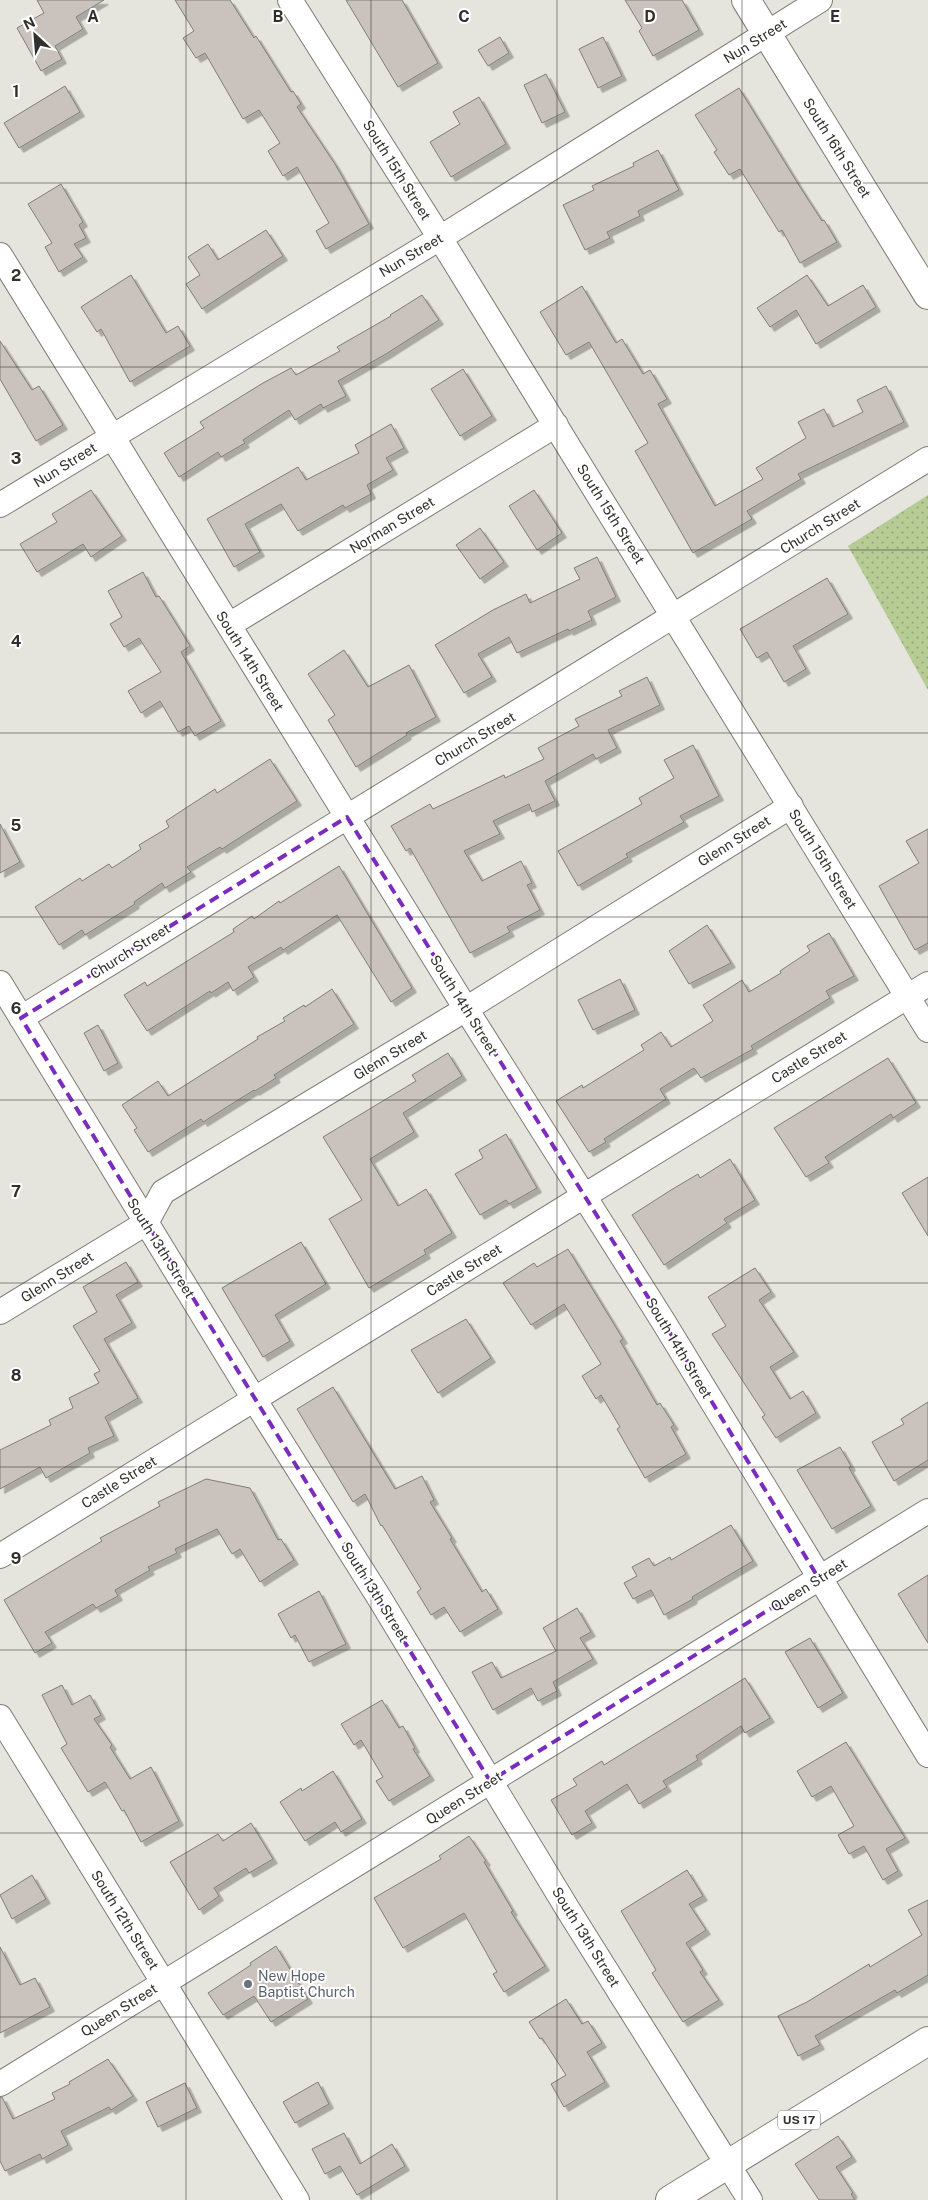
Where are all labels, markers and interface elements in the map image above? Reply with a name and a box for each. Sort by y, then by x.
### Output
text: A [87,7,99,26]
text: B [273,7,284,26]
text: C [458,7,470,26]
text: D [644,7,656,26]
text: E [830,7,840,26]
north arrow [10,10,60,60]
text: N [21,14,38,33]
street label: Nun Street [721,15,789,67]
text: 1 [13,82,19,101]
street label: South 16th Street [800,95,874,201]
street label: South 15th Street [360,117,434,223]
street label: Nun Street [376,230,446,280]
text: 2 [11,266,21,285]
street label: Nun Street [31,439,99,491]
text: 3 [11,449,21,468]
street label: South 15th Street [574,461,648,567]
street label: Norman Street [347,493,437,557]
street label: Church Street [777,495,863,557]
street label: South 14th Street [213,608,287,714]
text: 4 [11,632,22,651]
street label: Church Street [432,709,518,769]
street label: South 15th Street [786,806,860,912]
street label: Glenn Street [695,812,773,870]
text: 5 [11,816,22,835]
street label: Church Street [87,920,173,982]
street label: South 14th Street [427,952,501,1058]
text: 6 [11,999,21,1018]
street label: Glenn Street [351,1027,429,1083]
street label: Castle Street [768,1028,850,1086]
text: 7 [11,1182,21,1201]
street label: South 13th Street [124,1195,198,1301]
street label: Castle Street [423,1241,505,1299]
street label: Glenn Street [18,1248,96,1306]
street label: South 14th Street [643,1295,715,1401]
text: 8 [11,1366,22,1385]
street label: Castle Street [78,1453,160,1511]
street label: South 13th Street [338,1539,412,1645]
text: 9 [11,1549,21,1568]
street label: Queen Street [768,1555,850,1615]
street label: Queen Street [423,1768,505,1828]
street label: South 12th Street [88,1867,162,1973]
street label: South 13th Street [549,1884,623,1990]
place label: New Hope Baptist Church [258,1968,355,2000]
marker: New Hope Baptist Church [242,1978,254,1990]
street label: Queen Street [78,1980,160,2040]
road number: US 17 [778,2110,820,2130]

